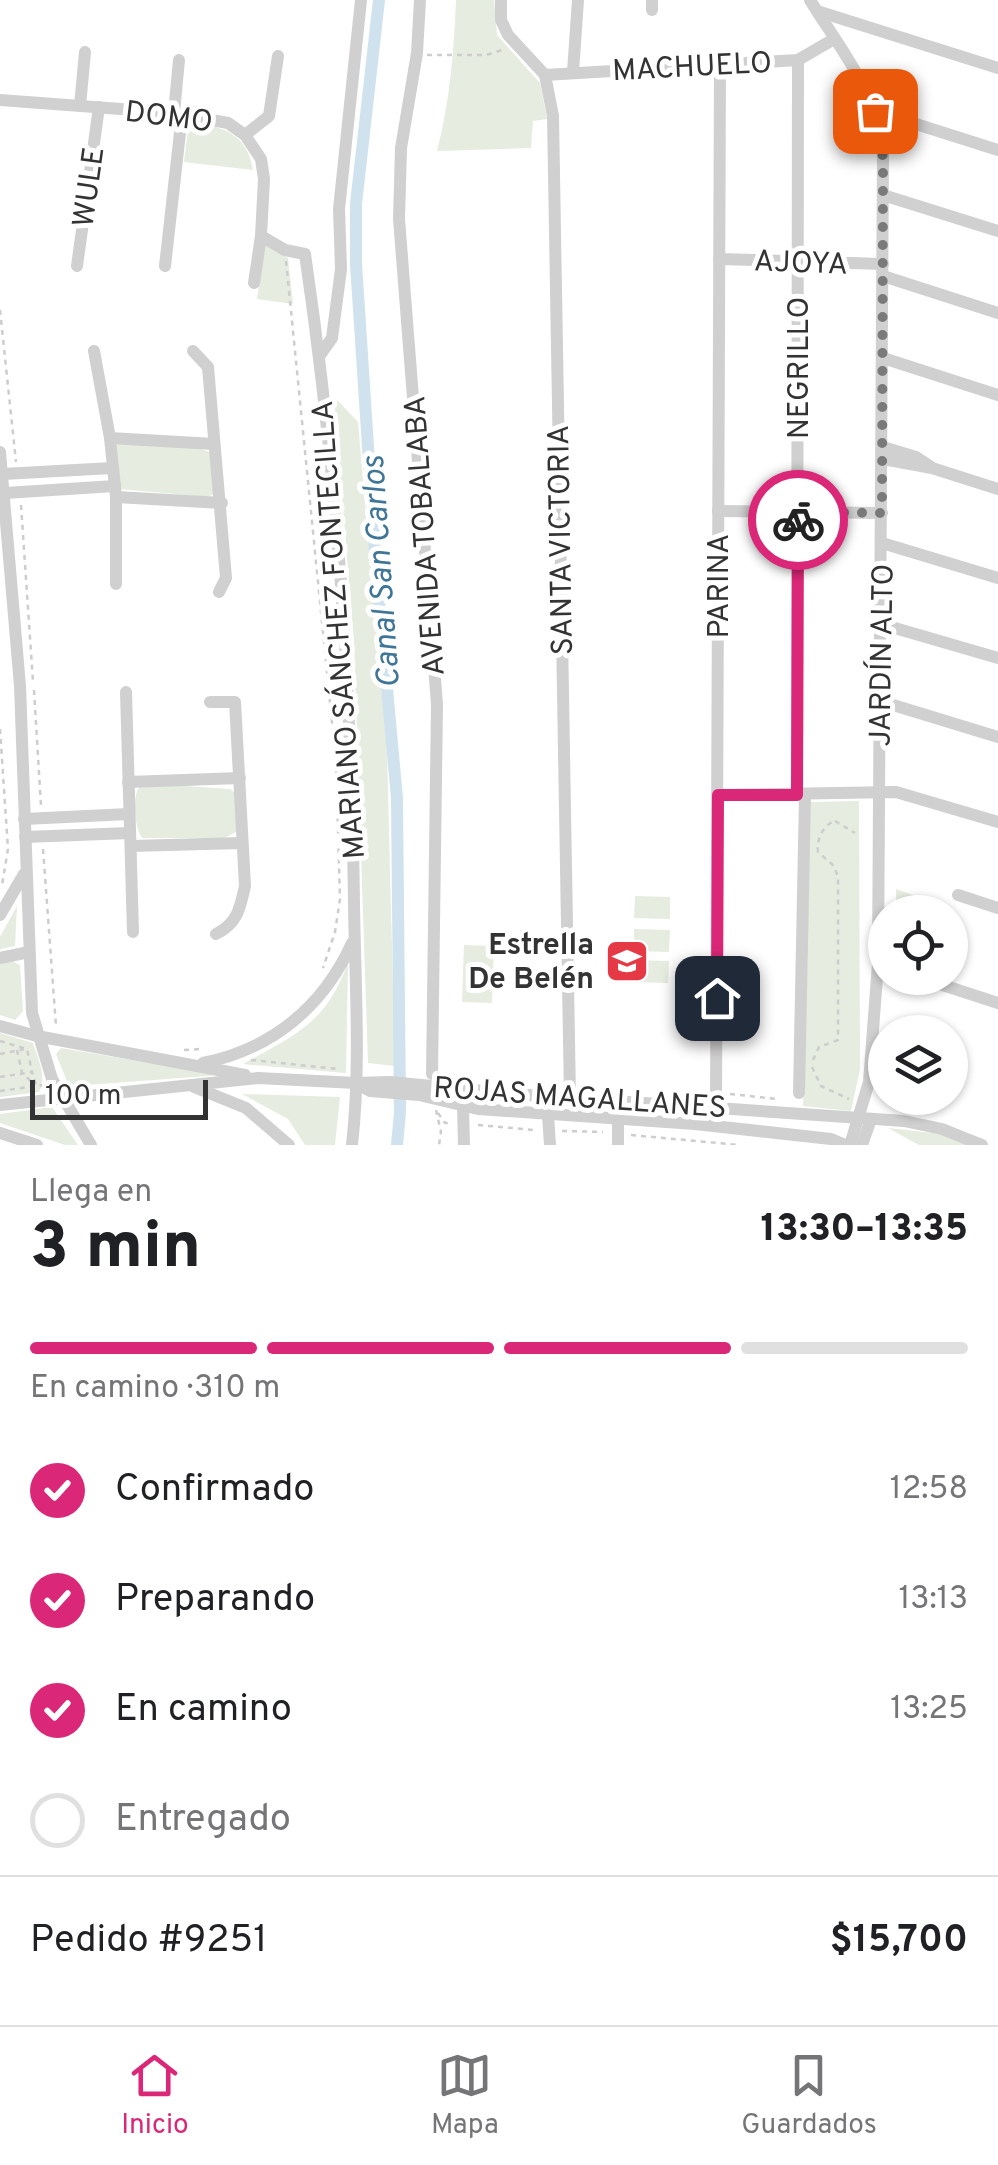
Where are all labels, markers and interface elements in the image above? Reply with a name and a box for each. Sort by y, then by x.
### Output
street label: MACHUELO [611,46,773,91]
pin [833,69,918,154]
icon: bag [848,84,903,139]
street label: DOMO [123,95,215,142]
street label: WULE [67,145,114,230]
street label: AJOYA [753,244,849,285]
street label: NEGRILLO [782,297,819,439]
street label: AVENIDA TOBALABA [398,395,455,677]
street label: MARIANO SÁNCHEZ FONTECILLA [304,399,375,861]
street label: SANTA VICTORIA [542,425,583,655]
water label: Canal San Carlos [355,454,411,689]
courier [748,470,848,570]
icon: bike [771,493,826,548]
street label: PARINA [702,534,739,638]
street label: JARDÍN ALTO [861,563,904,747]
map controls [868,895,968,1115]
button: locate [868,895,968,995]
place label: Estrella De Belén [468,928,594,999]
school or university icon: Estrella De Belén [604,938,650,984]
pin [675,956,760,1041]
icon: home [690,971,745,1026]
button: layers [868,1015,968,1115]
street label: ROJAS MAGALLANES [432,1071,728,1128]
scale bar [30,1075,208,1120]
text: 100 m [45,1079,121,1115]
text: Llega en [30,1173,152,1213]
text: 13:30–13:35 [760,1206,968,1255]
text: 3 min [30,1209,201,1291]
text: En camino · 310 m [30,1369,280,1409]
icon: check [30,1463,85,1518]
text: Confirmado [115,1466,315,1515]
text: 12:58 [890,1470,968,1510]
icon: check [30,1573,85,1628]
text: Preparando [115,1576,315,1625]
text: 13:13 [898,1580,968,1620]
icon: check [30,1683,85,1738]
text: En camino [115,1686,292,1735]
text: 13:25 [890,1690,968,1730]
text: Entregado [115,1796,291,1845]
text: Pedido #9251 [30,1917,267,1966]
text: $15,700 [830,1917,968,1966]
tab: Inicio [121,2048,189,2144]
tab: Mapa [431,2048,499,2144]
tab: Guardados [741,2048,877,2144]

